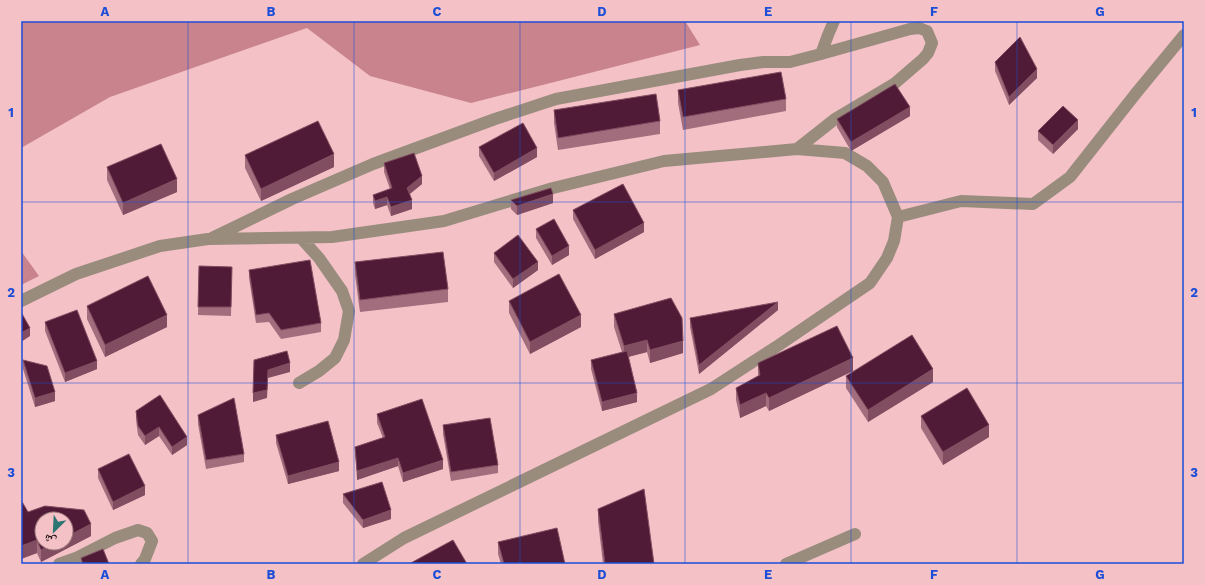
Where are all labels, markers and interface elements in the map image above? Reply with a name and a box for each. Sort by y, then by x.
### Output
text: A [101,4,110,19]
text: B [267,4,276,19]
text: C [433,4,442,19]
text: D [597,4,607,19]
text: E [764,4,772,19]
text: F [930,4,938,19]
text: G [1095,4,1105,19]
text: 1 [8,105,14,120]
text: 1 [1191,105,1197,120]
text: 2 [7,285,15,300]
text: 2 [1190,285,1198,300]
text: 3 [7,465,15,480]
text: 3 [1190,465,1198,480]
north arrow [34,511,74,551]
text: ش [42,530,59,548]
text: A [101,567,110,582]
text: B [267,567,276,582]
text: C [433,567,442,582]
text: D [597,567,607,582]
text: E [764,567,772,582]
text: F [930,567,938,582]
text: G [1095,567,1105,582]

